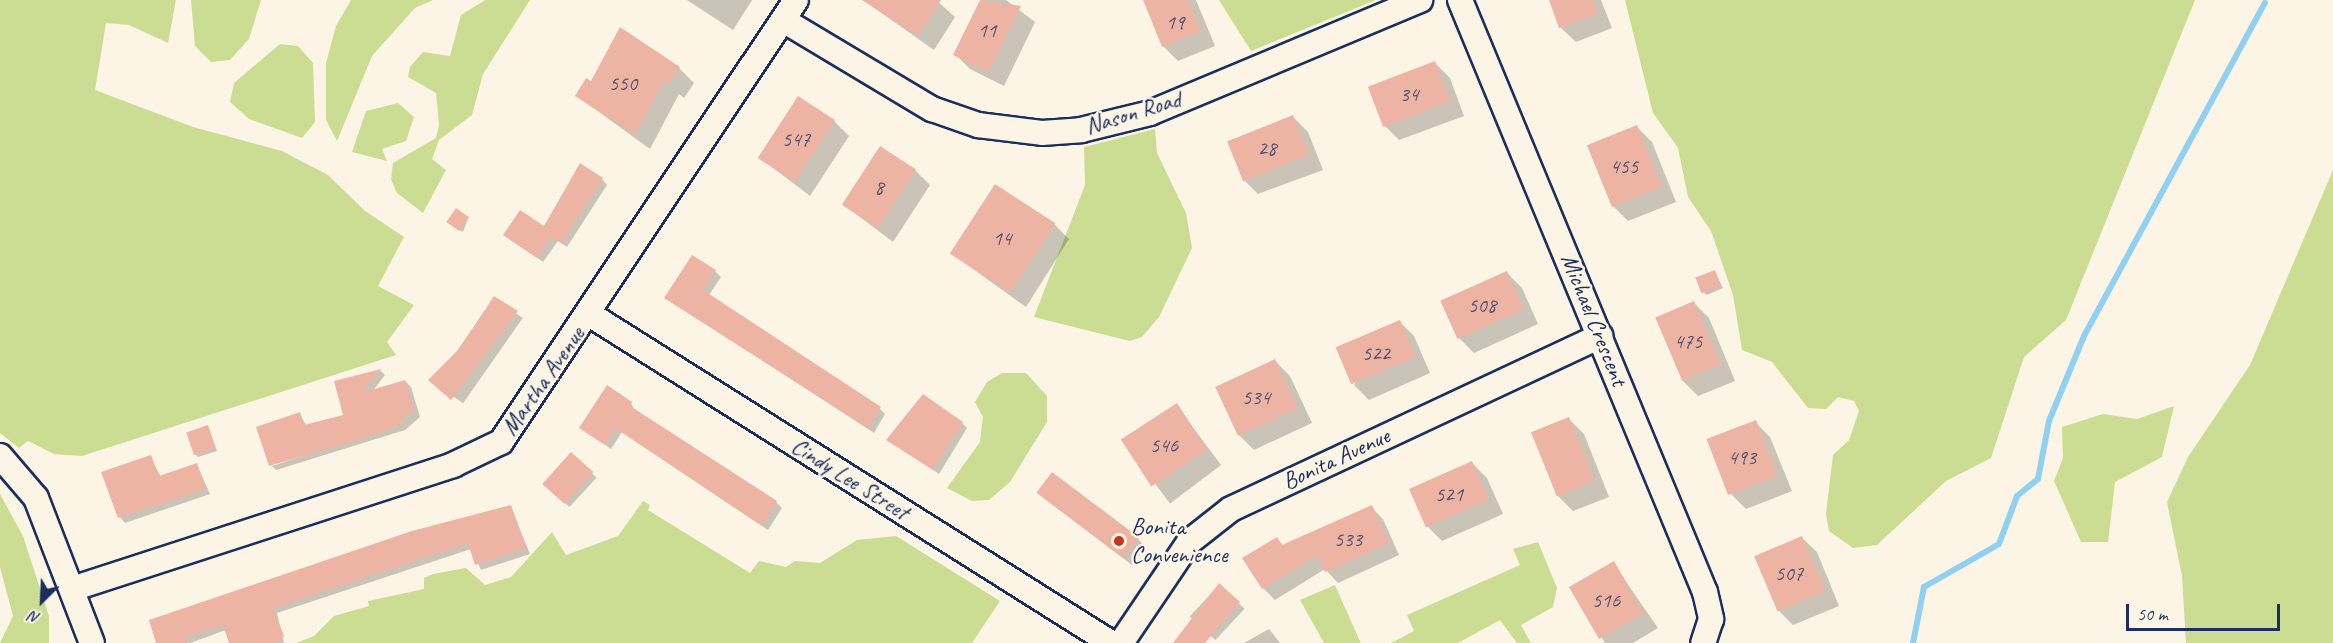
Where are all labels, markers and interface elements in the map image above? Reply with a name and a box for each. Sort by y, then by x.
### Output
house number: 19 [1166,9,1184,35]
house number: 11 [978,17,996,43]
house number: 550 [609,70,637,96]
house number: 34 [1400,81,1418,107]
street label: Nason Road [1082,85,1184,141]
house number: 547 [782,126,810,152]
house number: 28 [1258,135,1276,161]
house number: 455 [1610,153,1638,179]
house number: 8 [874,174,884,200]
house number: 14 [993,225,1011,251]
street label: Michael Crescent [1554,250,1634,390]
house number: 508 [1468,292,1496,318]
street label: Martha Avenue [495,321,591,441]
house number: 475 [1674,328,1702,354]
house number: 522 [1362,340,1390,366]
house number: 534 [1242,384,1270,410]
street label: Bonita Avenue [1278,422,1394,496]
street label: Cindy Lee Street [786,431,914,527]
house number: 546 [1150,432,1178,458]
house number: 493 [1728,444,1756,470]
house number: 521 [1435,481,1463,507]
place label: Bonita Convenience [1131,513,1227,569]
house number: 533 [1334,526,1362,552]
marker: Bonita Convenience [1112,534,1126,548]
house number: 507 [1775,560,1803,586]
north arrow [12,571,72,631]
house number: 516 [1592,587,1620,613]
scale bar [2129,592,2284,630]
text: 50 m [2137,603,2168,625]
text: N [26,606,43,629]

